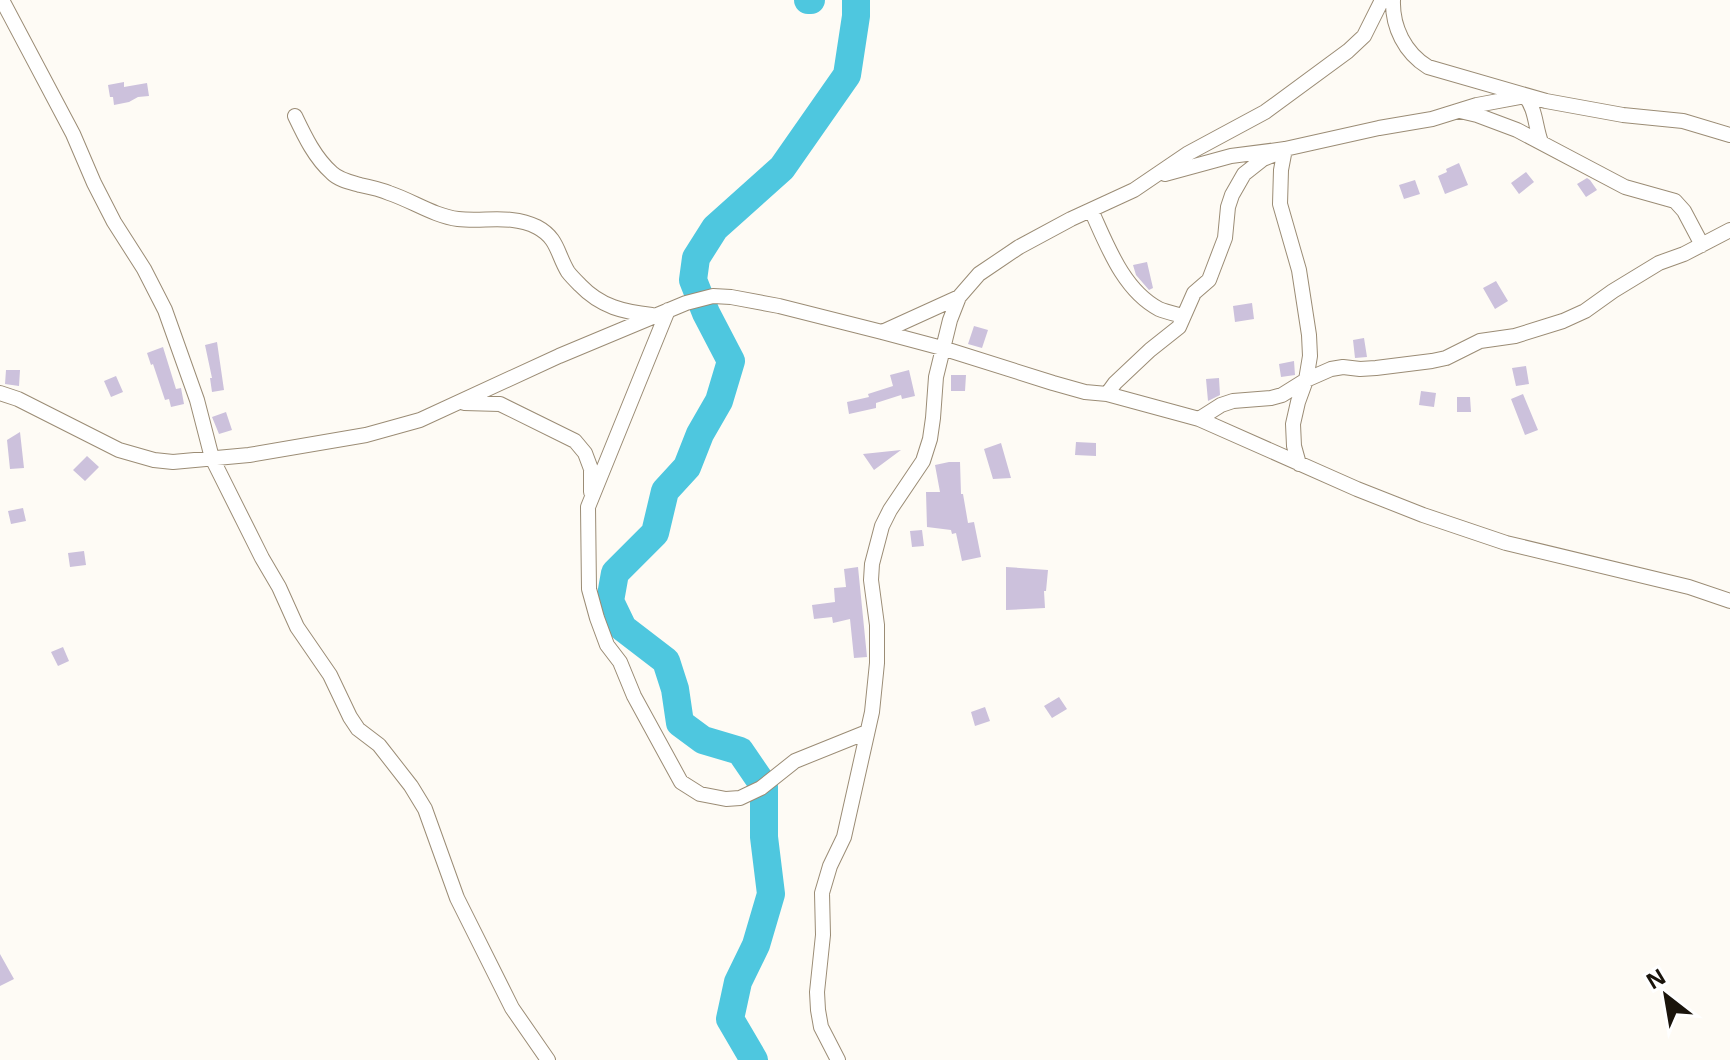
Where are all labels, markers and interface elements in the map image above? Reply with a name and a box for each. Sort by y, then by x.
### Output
north arrow [1626,956,1706,1036]
text: N [1640,961,1671,995]

